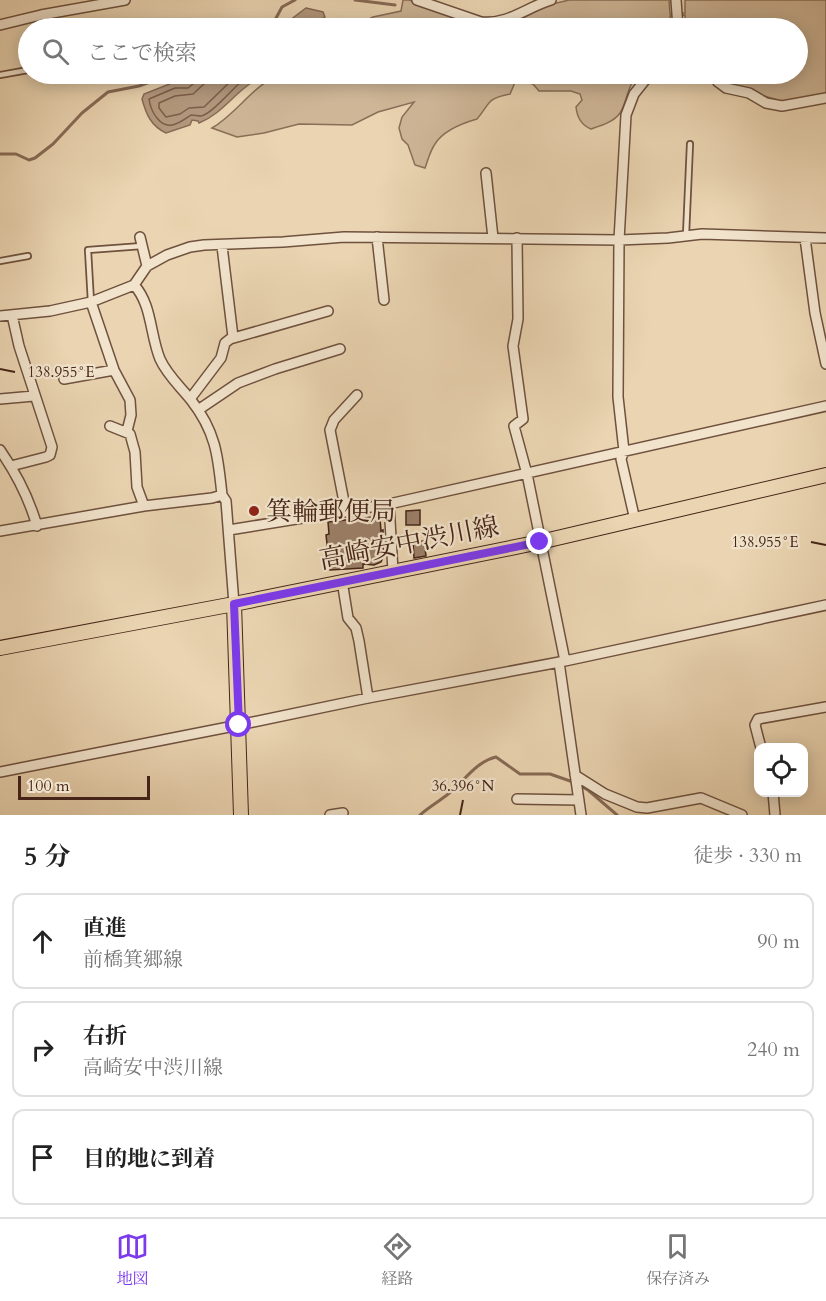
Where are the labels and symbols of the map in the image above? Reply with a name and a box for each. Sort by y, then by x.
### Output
text: 138.955°E [28,362,94,382]
place label: 箕輪郵便局 [266,494,396,529]
marker: 箕輪郵便局 [247,504,261,518]
street label: 高崎安中渋川線 [316,508,502,578]
route end [526,528,552,554]
text: 138.955°E [732,532,798,552]
route start [225,711,251,737]
scale bar [18,773,150,800]
text: 36.396°N [432,776,495,796]

